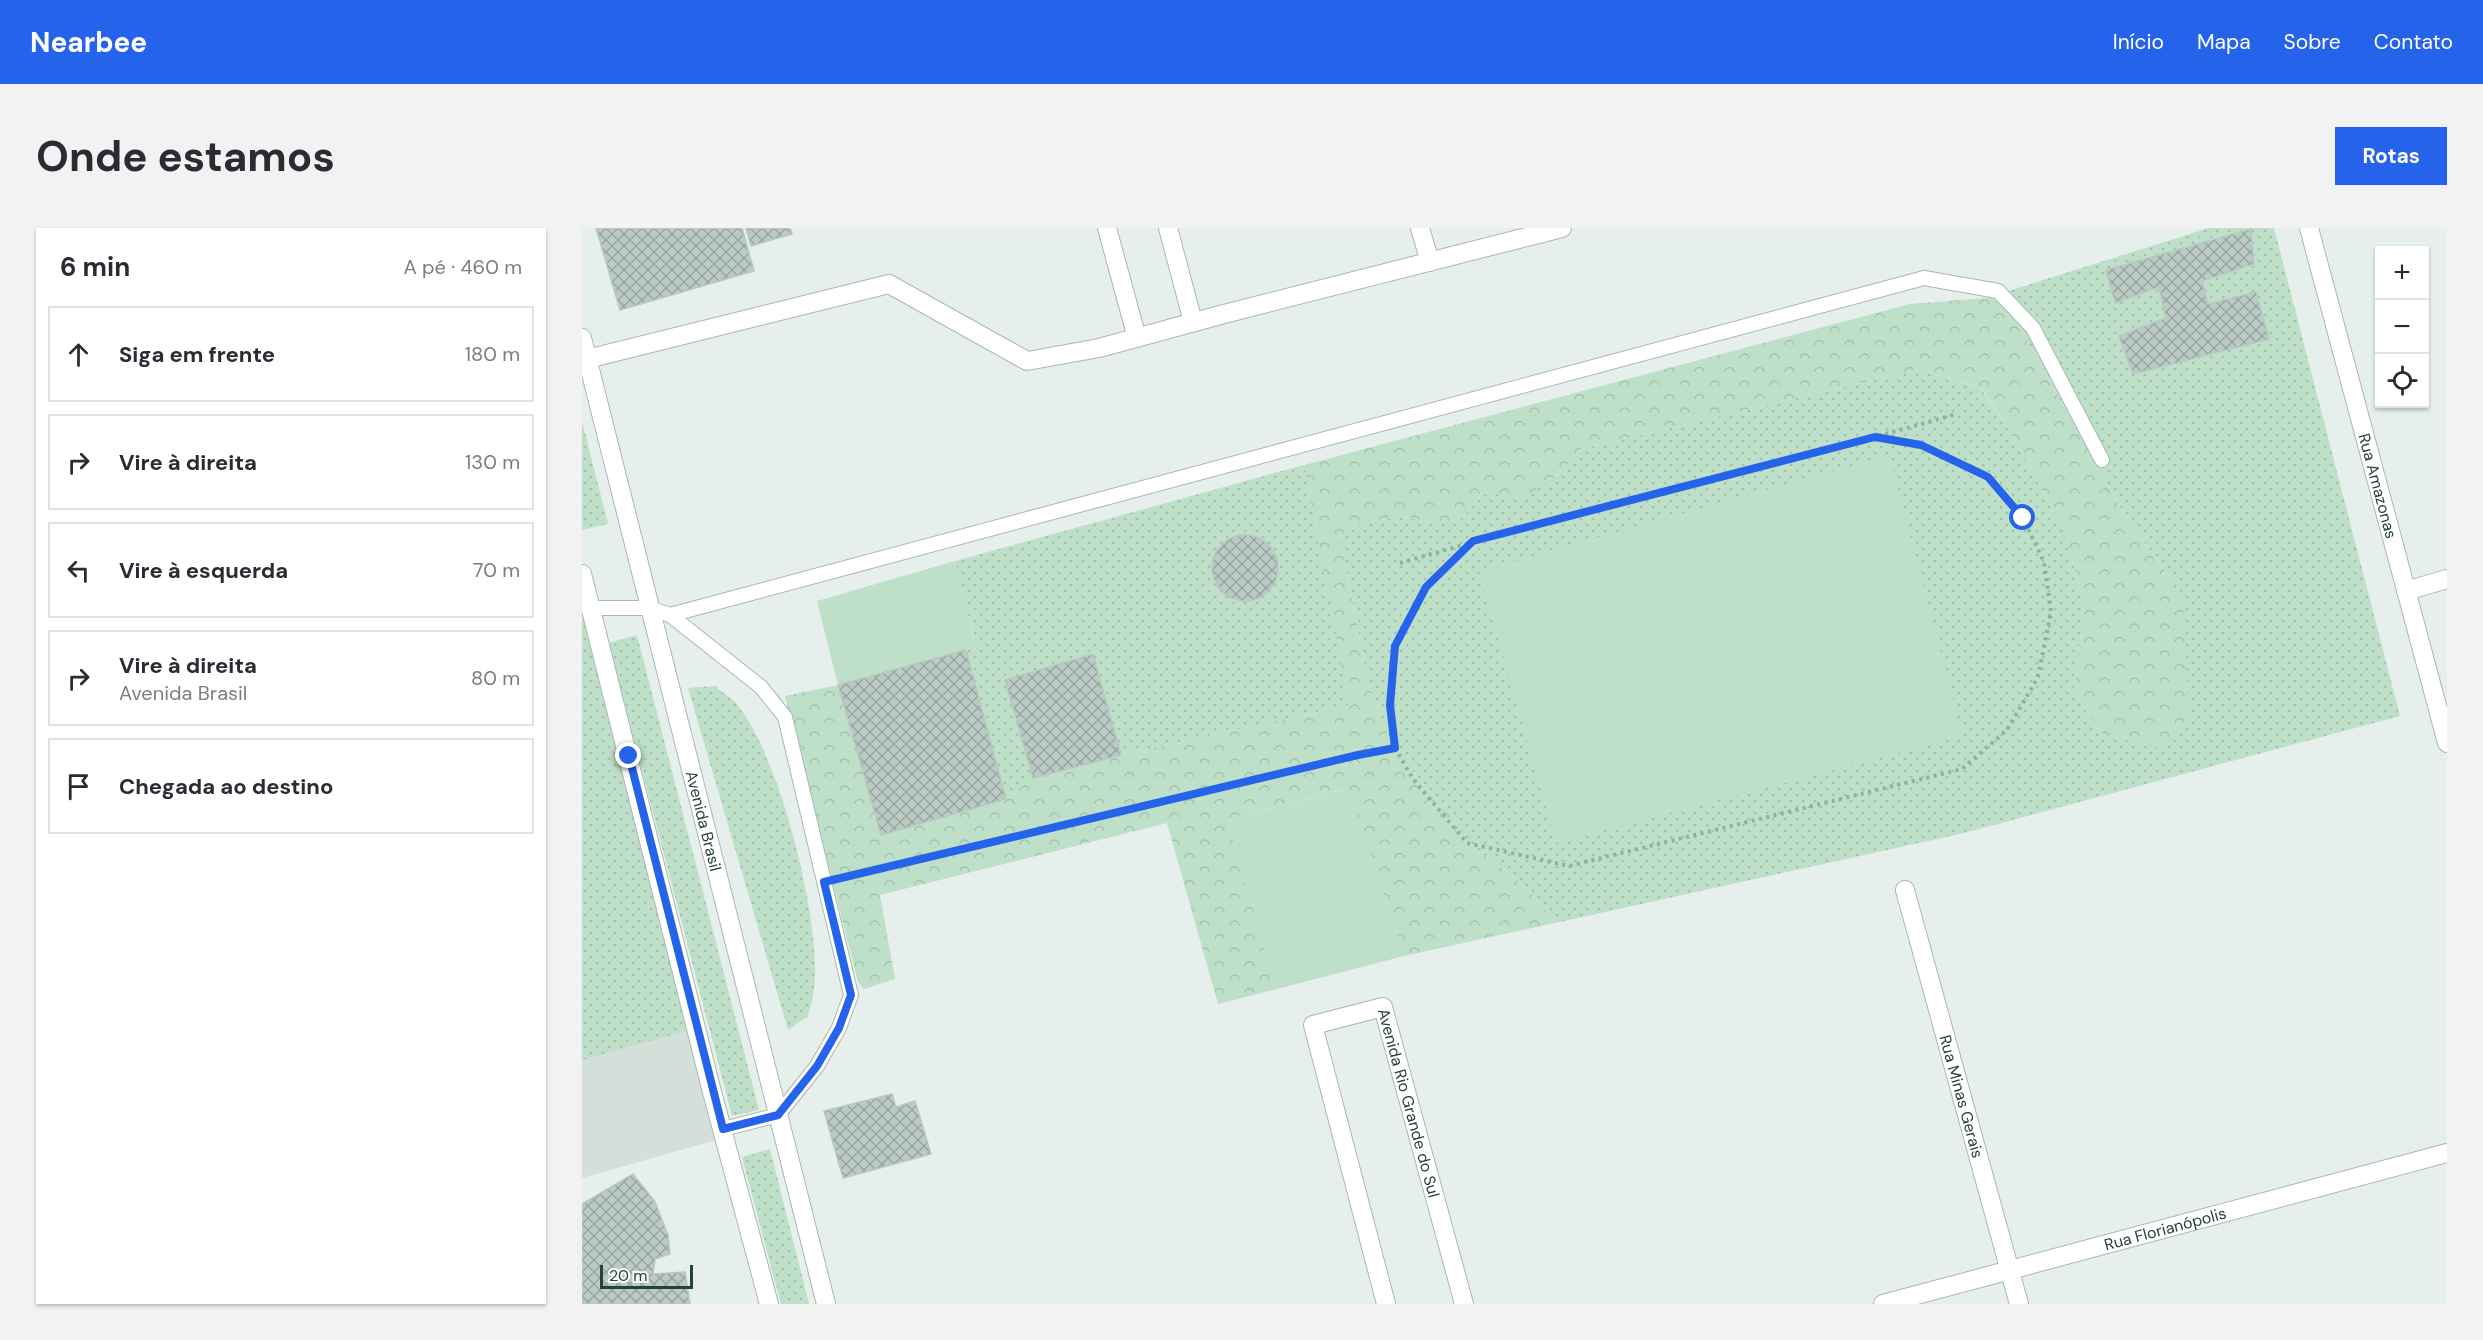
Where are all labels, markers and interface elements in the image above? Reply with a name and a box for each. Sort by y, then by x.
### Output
text: Nearbee [30,24,147,61]
text: Início [2113,28,2164,56]
text: Mapa [2197,28,2251,56]
text: Sobre [2284,28,2341,56]
text: Contato [2374,28,2453,56]
button: Rotas [2335,127,2447,185]
text: Onde estamos [36,129,335,184]
map controls [2375,246,2429,408]
button: + [2375,246,2429,300]
text: 6 min [60,250,130,284]
text: A pé · 460 m [403,254,522,280]
button: − [2375,300,2429,354]
icon: ahead [62,338,95,371]
text: Siga em frente [119,340,275,369]
text: 180 m [465,341,520,367]
button: locate [2375,354,2429,408]
street label: Rua Amazonas [2353,431,2402,541]
icon: right [62,446,95,479]
text: Vire à direita [119,448,257,477]
text: 130 m [465,449,520,475]
route start [2009,504,2035,530]
icon: left [62,554,95,587]
text: Vire à esquerda [119,556,288,585]
text: 70 m [473,557,520,583]
text: Vire à direita [119,651,257,680]
icon: right [62,662,95,695]
text: 80 m [471,665,520,691]
text: Avenida Brasil [119,680,247,706]
route end [615,742,641,768]
street label: Avenida Brasil [681,769,726,873]
icon: arrive [62,770,95,803]
text: Chegada ao destino [119,772,333,801]
street label: Avenida Rio Grande do Sul [1373,1006,1444,1200]
street label: Rua Minas Gerais [1934,1032,1988,1160]
street label: Rua Florianópolis [2102,1203,2229,1255]
scale bar [600,1262,693,1290]
text: 20 m [609,1265,648,1286]

